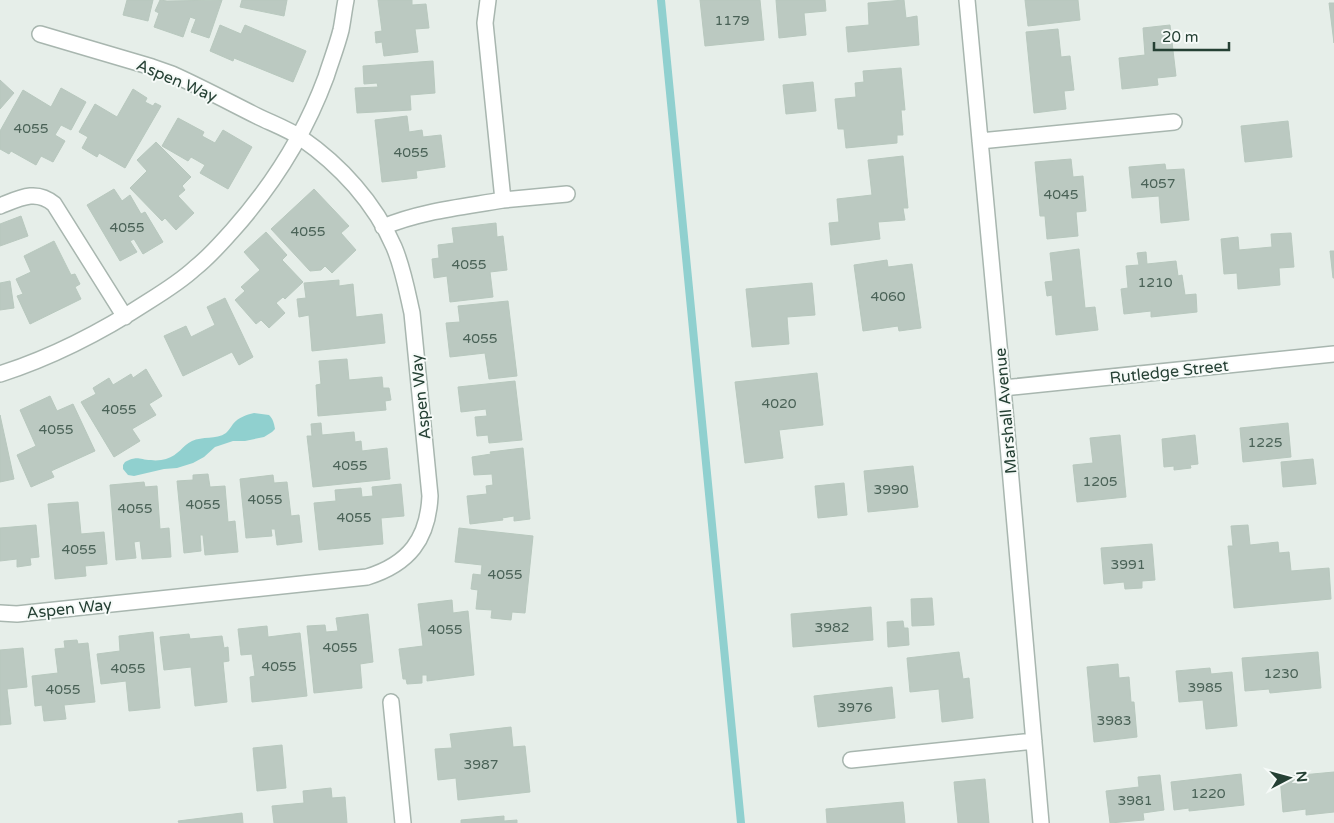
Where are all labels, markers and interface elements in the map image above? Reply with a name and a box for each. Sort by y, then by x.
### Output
house number: 1179 [714,12,750,29]
scale bar [1154,20,1229,52]
text: 20 m [1162,28,1199,46]
street label: Aspen Way [133,55,220,107]
house number: 4055 [13,120,49,137]
house number: 4055 [393,144,429,161]
house number: 4057 [1140,175,1176,192]
house number: 4045 [1043,186,1079,203]
house number: 4055 [109,219,145,236]
house number: 4055 [290,223,326,240]
house number: 4055 [451,256,487,273]
house number: 1210 [1137,274,1173,291]
house number: 4060 [870,288,906,305]
house number: 4055 [462,330,498,347]
street label: Marshall Avenue [991,347,1021,475]
street label: Aspen Way [407,353,435,441]
street label: Rutledge Street [1109,356,1230,388]
house number: 4020 [761,395,797,412]
house number: 4055 [101,401,137,418]
house number: 4055 [38,421,74,438]
house number: 1225 [1247,434,1283,451]
house number: 4055 [332,457,368,474]
house number: 1205 [1082,473,1118,490]
house number: 3990 [873,481,909,498]
house number: 4055 [247,491,283,508]
house number: 4055 [185,496,221,513]
house number: 4055 [117,500,153,517]
house number: 4055 [336,509,372,526]
house number: 4055 [61,541,97,558]
house number: 3991 [1110,556,1146,573]
house number: 4055 [487,566,523,583]
street label: Aspen Way [25,595,113,623]
house number: 3982 [814,619,850,636]
house number: 4055 [427,621,463,638]
house number: 4055 [322,639,358,656]
house number: 4055 [261,658,297,675]
house number: 4055 [110,660,146,677]
house number: 1230 [1263,665,1299,682]
house number: 3985 [1187,679,1223,696]
house number: 4055 [45,681,81,698]
house number: 3976 [837,699,873,716]
house number: 3983 [1096,712,1132,729]
north arrow [1264,753,1314,803]
house number: 3987 [463,756,499,773]
text: N [1292,770,1310,783]
house number: 1220 [1190,785,1226,802]
house number: 3981 [1117,792,1153,809]

